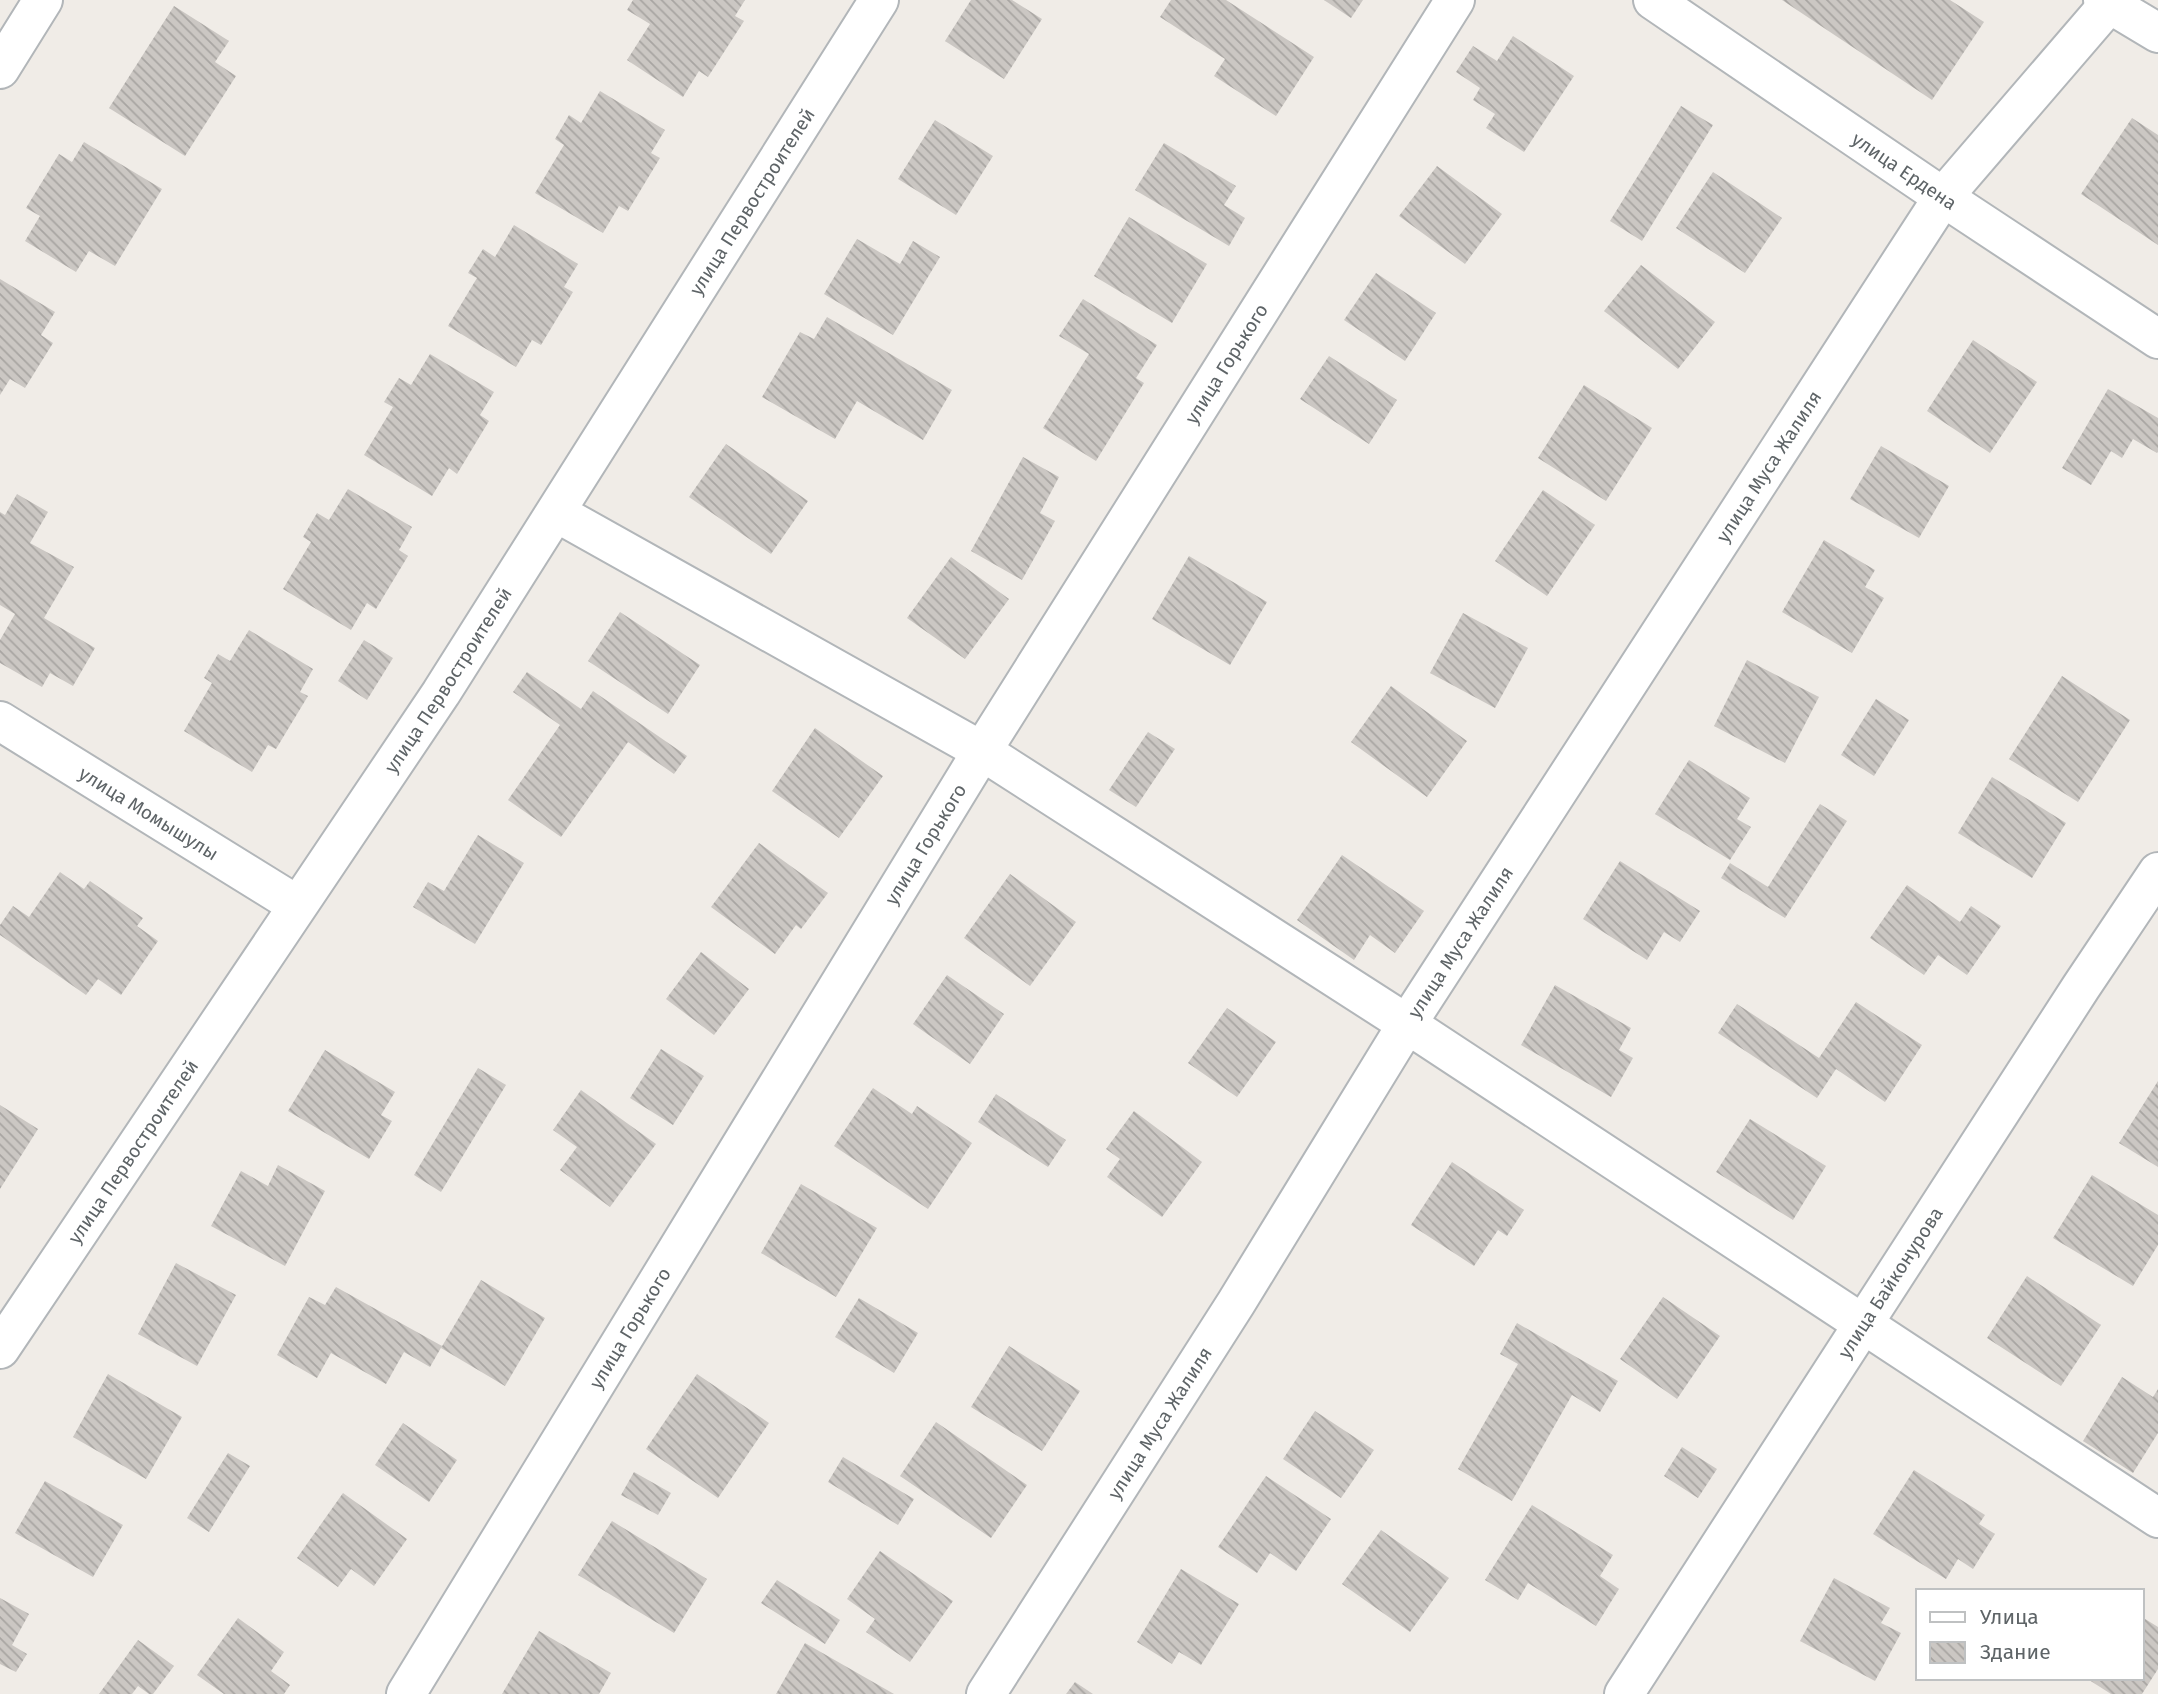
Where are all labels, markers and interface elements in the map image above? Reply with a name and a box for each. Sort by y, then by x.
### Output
street label: улица Первостроителей [684,104,819,299]
street label: улица Ердена [1848,127,1961,215]
street label: улица Горького [1180,299,1272,428]
street label: улица Муса Жалиля [1711,386,1826,546]
street label: улица Первостроителей [379,583,516,777]
street label: улица Момышулы [75,761,223,865]
street label: улица Горького [880,779,971,909]
street label: улица Муса Жалиля [1403,862,1518,1022]
street label: улица Первостроителей [63,1055,203,1248]
street label: улица Байконурова [1833,1203,1947,1362]
street label: улица Горького [584,1263,675,1393]
street label: улица Муса Жалиля [1102,1342,1217,1503]
legend [1916,1589,2144,1680]
text: Улица [1980,1604,2039,1630]
text: Здание [1980,1639,2051,1665]

